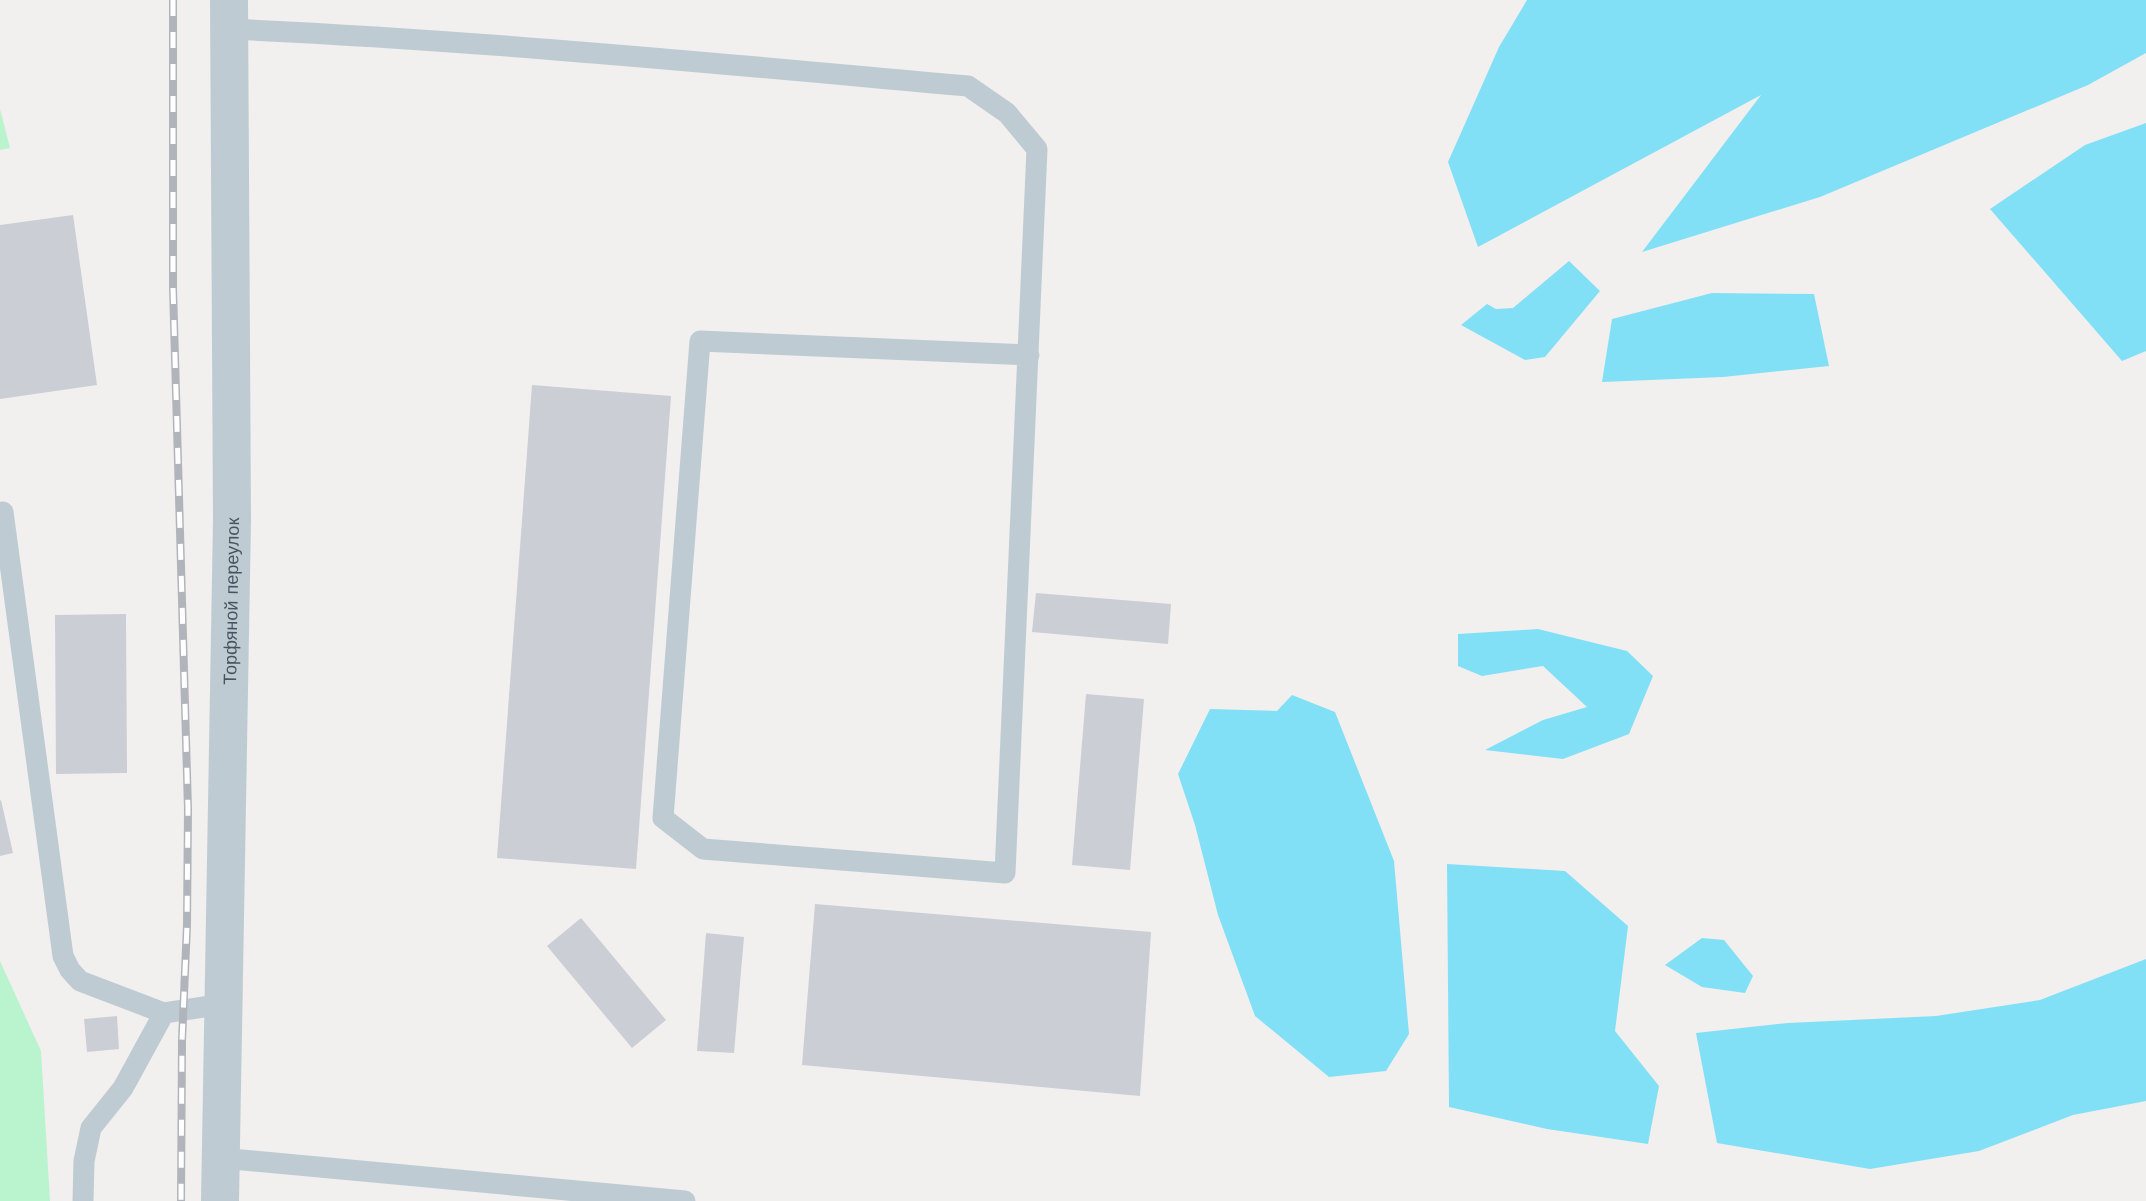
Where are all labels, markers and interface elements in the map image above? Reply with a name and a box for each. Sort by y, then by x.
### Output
street label: Торфяной переулок [219,517,243,685]

